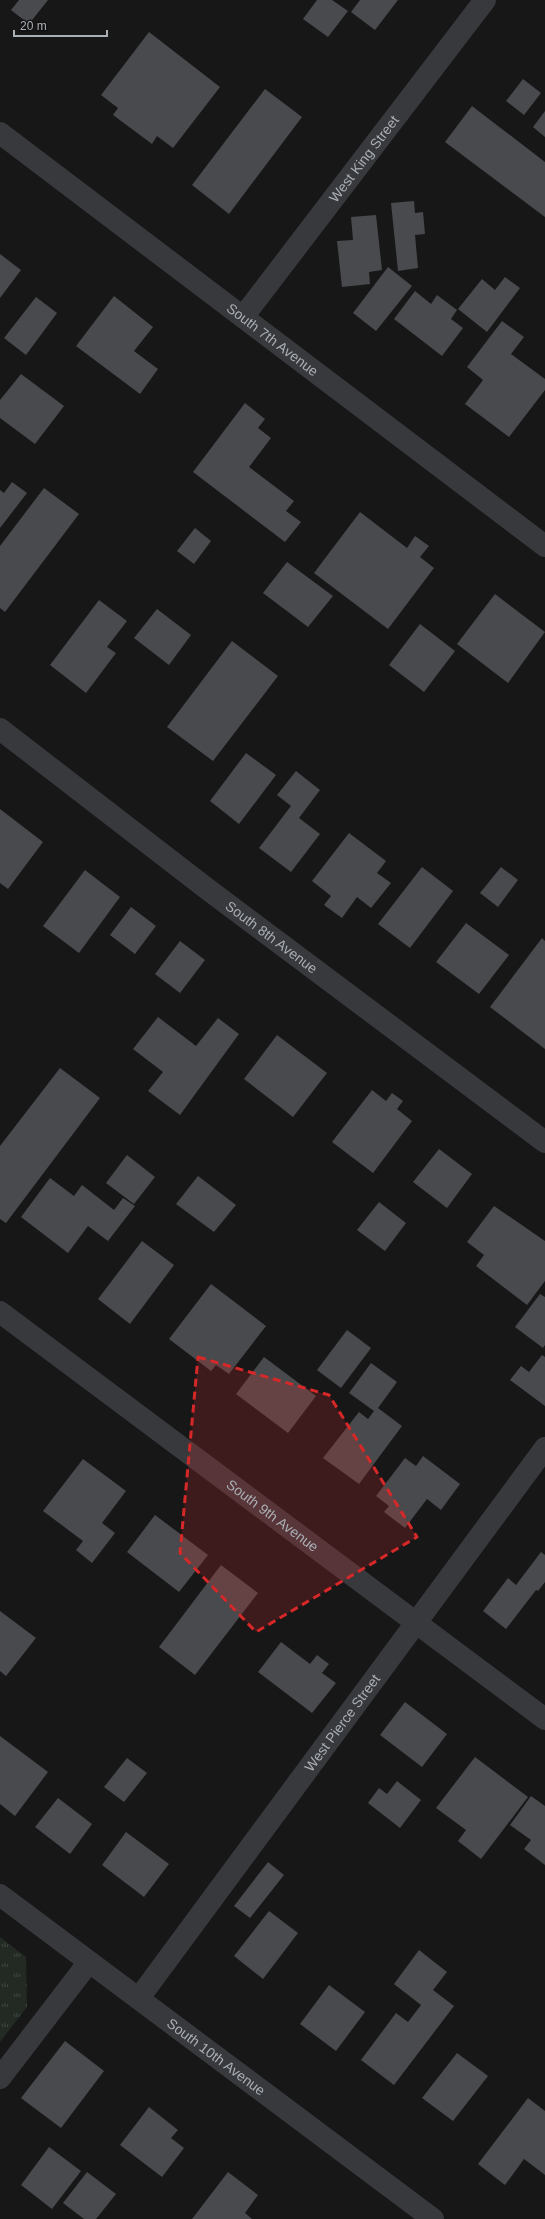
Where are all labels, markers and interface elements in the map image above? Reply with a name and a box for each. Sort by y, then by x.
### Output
scale bar [14,12,107,38]
text: 20 m [20,19,47,33]
street label: West King Street [326,112,402,205]
street label: South 7th Avenue [224,300,322,379]
street label: South 8th Avenue [222,898,321,977]
street label: South 9th Avenue [223,1476,322,1555]
street label: West Pierce Street [301,1671,383,1774]
street label: South 10th Avenue [164,2015,268,2099]

